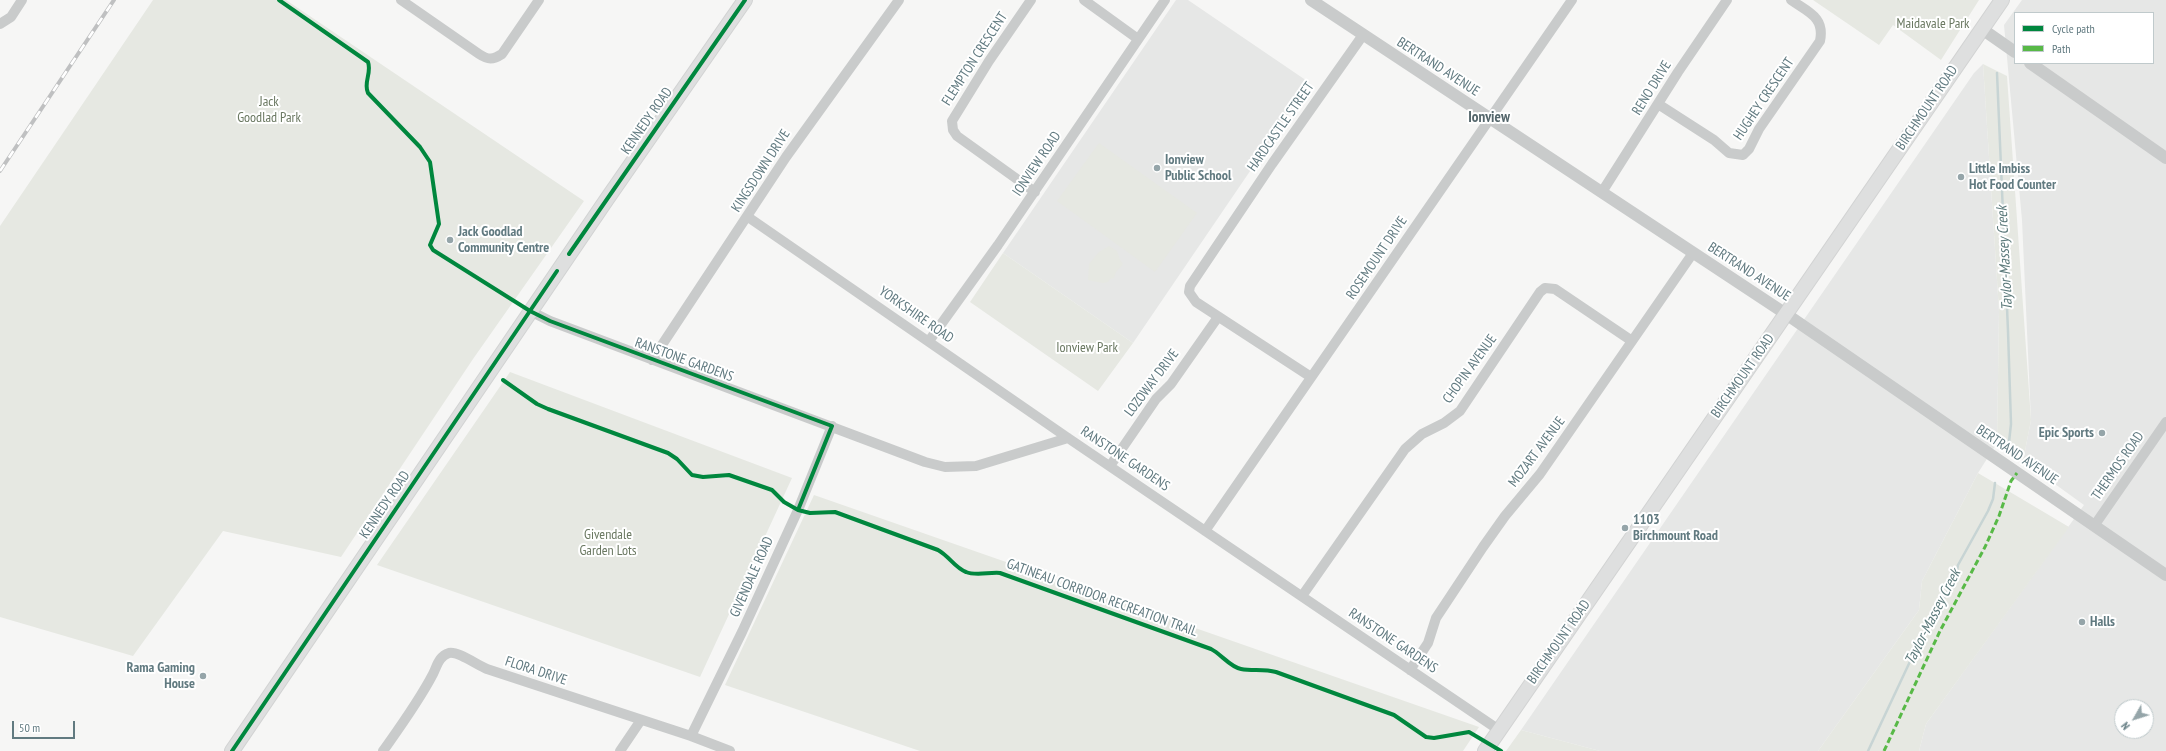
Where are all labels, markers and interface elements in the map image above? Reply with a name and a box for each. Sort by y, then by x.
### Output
street label: FLEMPTON CRESCENT [939,9,1011,109]
legend [2014,12,2154,64]
park label: Maidavale Park [1896,16,1970,32]
text: Cycle path [2052,21,2095,36]
street label: BERTRAND AVENUE [1394,34,1482,100]
text: Path [2052,41,2070,56]
street label: HUGHEY CRESCENT [1730,55,1798,143]
street label: RENO DRIVE [1629,58,1675,118]
street label: BIRCHMOUNT ROAD [1893,62,1961,154]
street label: HARDCASTLE STREET [1244,79,1318,175]
street label: KENNEDY ROAD [618,84,676,158]
park label: Jack Goodlad Park [237,94,301,126]
district label: Ionview [1468,109,1510,127]
street label: KINGSDOWN DRIVE [728,127,794,215]
street label: IONVIEW ROAD [1009,129,1065,199]
place label: Ionview Public School [1165,152,1231,184]
place label: Little Imbiss Hot Food Counter [1969,161,2056,194]
marker: Ionview Public School [1152,163,1162,173]
marker: Little Imbiss Hot Food Counter [1956,172,1966,182]
water label: Taylor-Massey Creek [1993,205,2017,311]
street label: ROSEMOUNT DRIVE [1343,213,1411,303]
place label: Jack Goodlad Community Centre [458,224,549,256]
marker: Jack Goodlad Community Centre [445,235,455,245]
street label: BERTRAND AVENUE [1705,239,1793,305]
street label: YORKSHIRE ROAD [875,283,957,347]
street label: CHOPIN AVENUE [1439,331,1501,407]
street label: BIRCHMOUNT ROAD [1708,331,1778,421]
street label: RANSTONE GARDENS [632,334,736,386]
park label: Ionview Park [1056,340,1118,356]
street label: LOZOWAY DRIVE [1121,346,1183,420]
street label: MOZART AVENUE [1505,414,1569,490]
street label: BERTRAND AVENUE [1973,421,2061,489]
street label: RANSTONE GARDENS [1077,423,1173,495]
place label: Epic Sports [2039,425,2094,441]
marker: Epic Sports [2097,428,2107,438]
street label: THERMOS ROAD [2088,429,2148,503]
street label: KENNEDY ROAD [356,468,414,542]
place label: 1103 Birchmount Road [1633,512,1718,544]
marker: 1103 Birchmount Road [1620,523,1630,533]
park label: Givendale Garden Lots [579,527,637,560]
street label: GIVENDALE ROAD [727,534,777,620]
street label: GATINEAU CORRIDOR RECREATION TRAIL [1004,556,1200,640]
water label: Taylor-Massey Creek [1901,566,1965,668]
street label: BIRCHMOUNT ROAD [1524,597,1594,687]
street label: RANSTONE GARDENS [1345,605,1441,677]
place label: Halls [2090,614,2115,630]
marker: Halls [2077,617,2087,627]
street label: FLORA DRIVE [503,653,569,689]
place label: Rama Gaming House [127,660,195,692]
marker: Rama Gaming House [198,671,208,681]
north arrow [2114,699,2154,739]
scale bar [14,713,77,739]
text: N [2118,719,2133,733]
text: 50 m [19,720,40,735]

